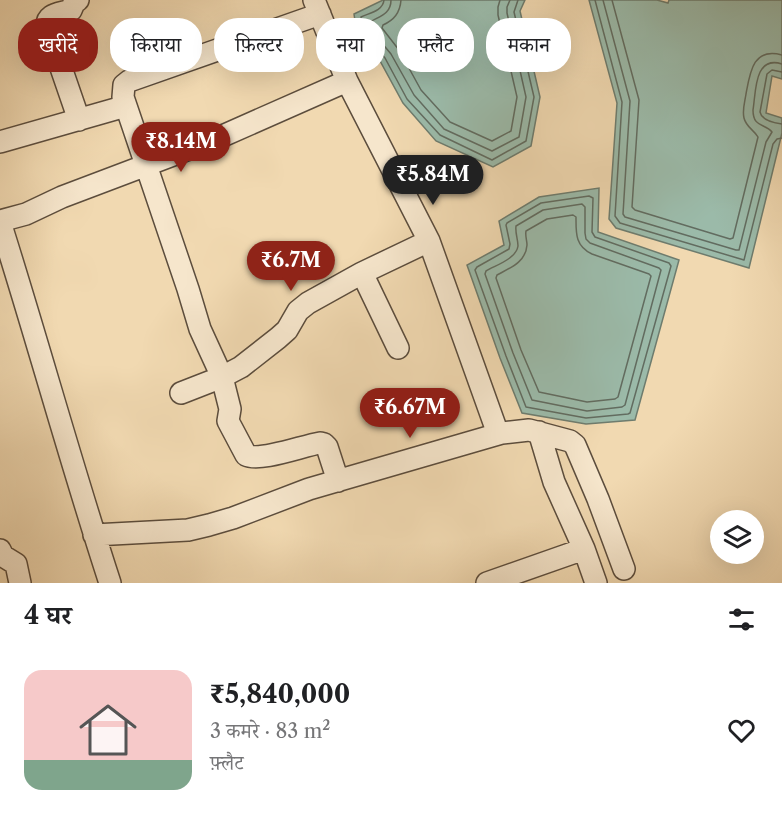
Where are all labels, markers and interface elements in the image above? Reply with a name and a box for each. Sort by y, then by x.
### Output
chip: खरीदें [18,18,98,72]
chip: किराया [110,18,202,72]
chip: फ़िल्टर [214,18,304,72]
chip: नया [316,18,385,72]
chip: फ़्लैट [397,18,474,72]
chip: मकान [486,18,571,72]
pin: ₹8.14M [132,122,230,173]
text: ₹8.14M [145,129,217,153]
pin: ₹5.84M [384,155,482,206]
text: ₹5.84M [396,162,470,186]
pin: ₹6.7M [249,241,333,292]
text: ₹6.7M [261,248,321,272]
pin: ₹6.67M [361,388,459,439]
text: ₹6.67M [374,395,446,419]
map controls [710,510,764,564]
button: layers [710,510,764,564]
text: 4 घर [24,599,72,631]
icon: filters [725,603,758,636]
text: ₹5,840,000 [210,678,350,710]
icon: home [72,694,144,766]
icon: heart [725,714,758,747]
text: 3 कमरे · 83 m² [210,719,330,743]
text: फ़्लैट [210,751,243,775]

